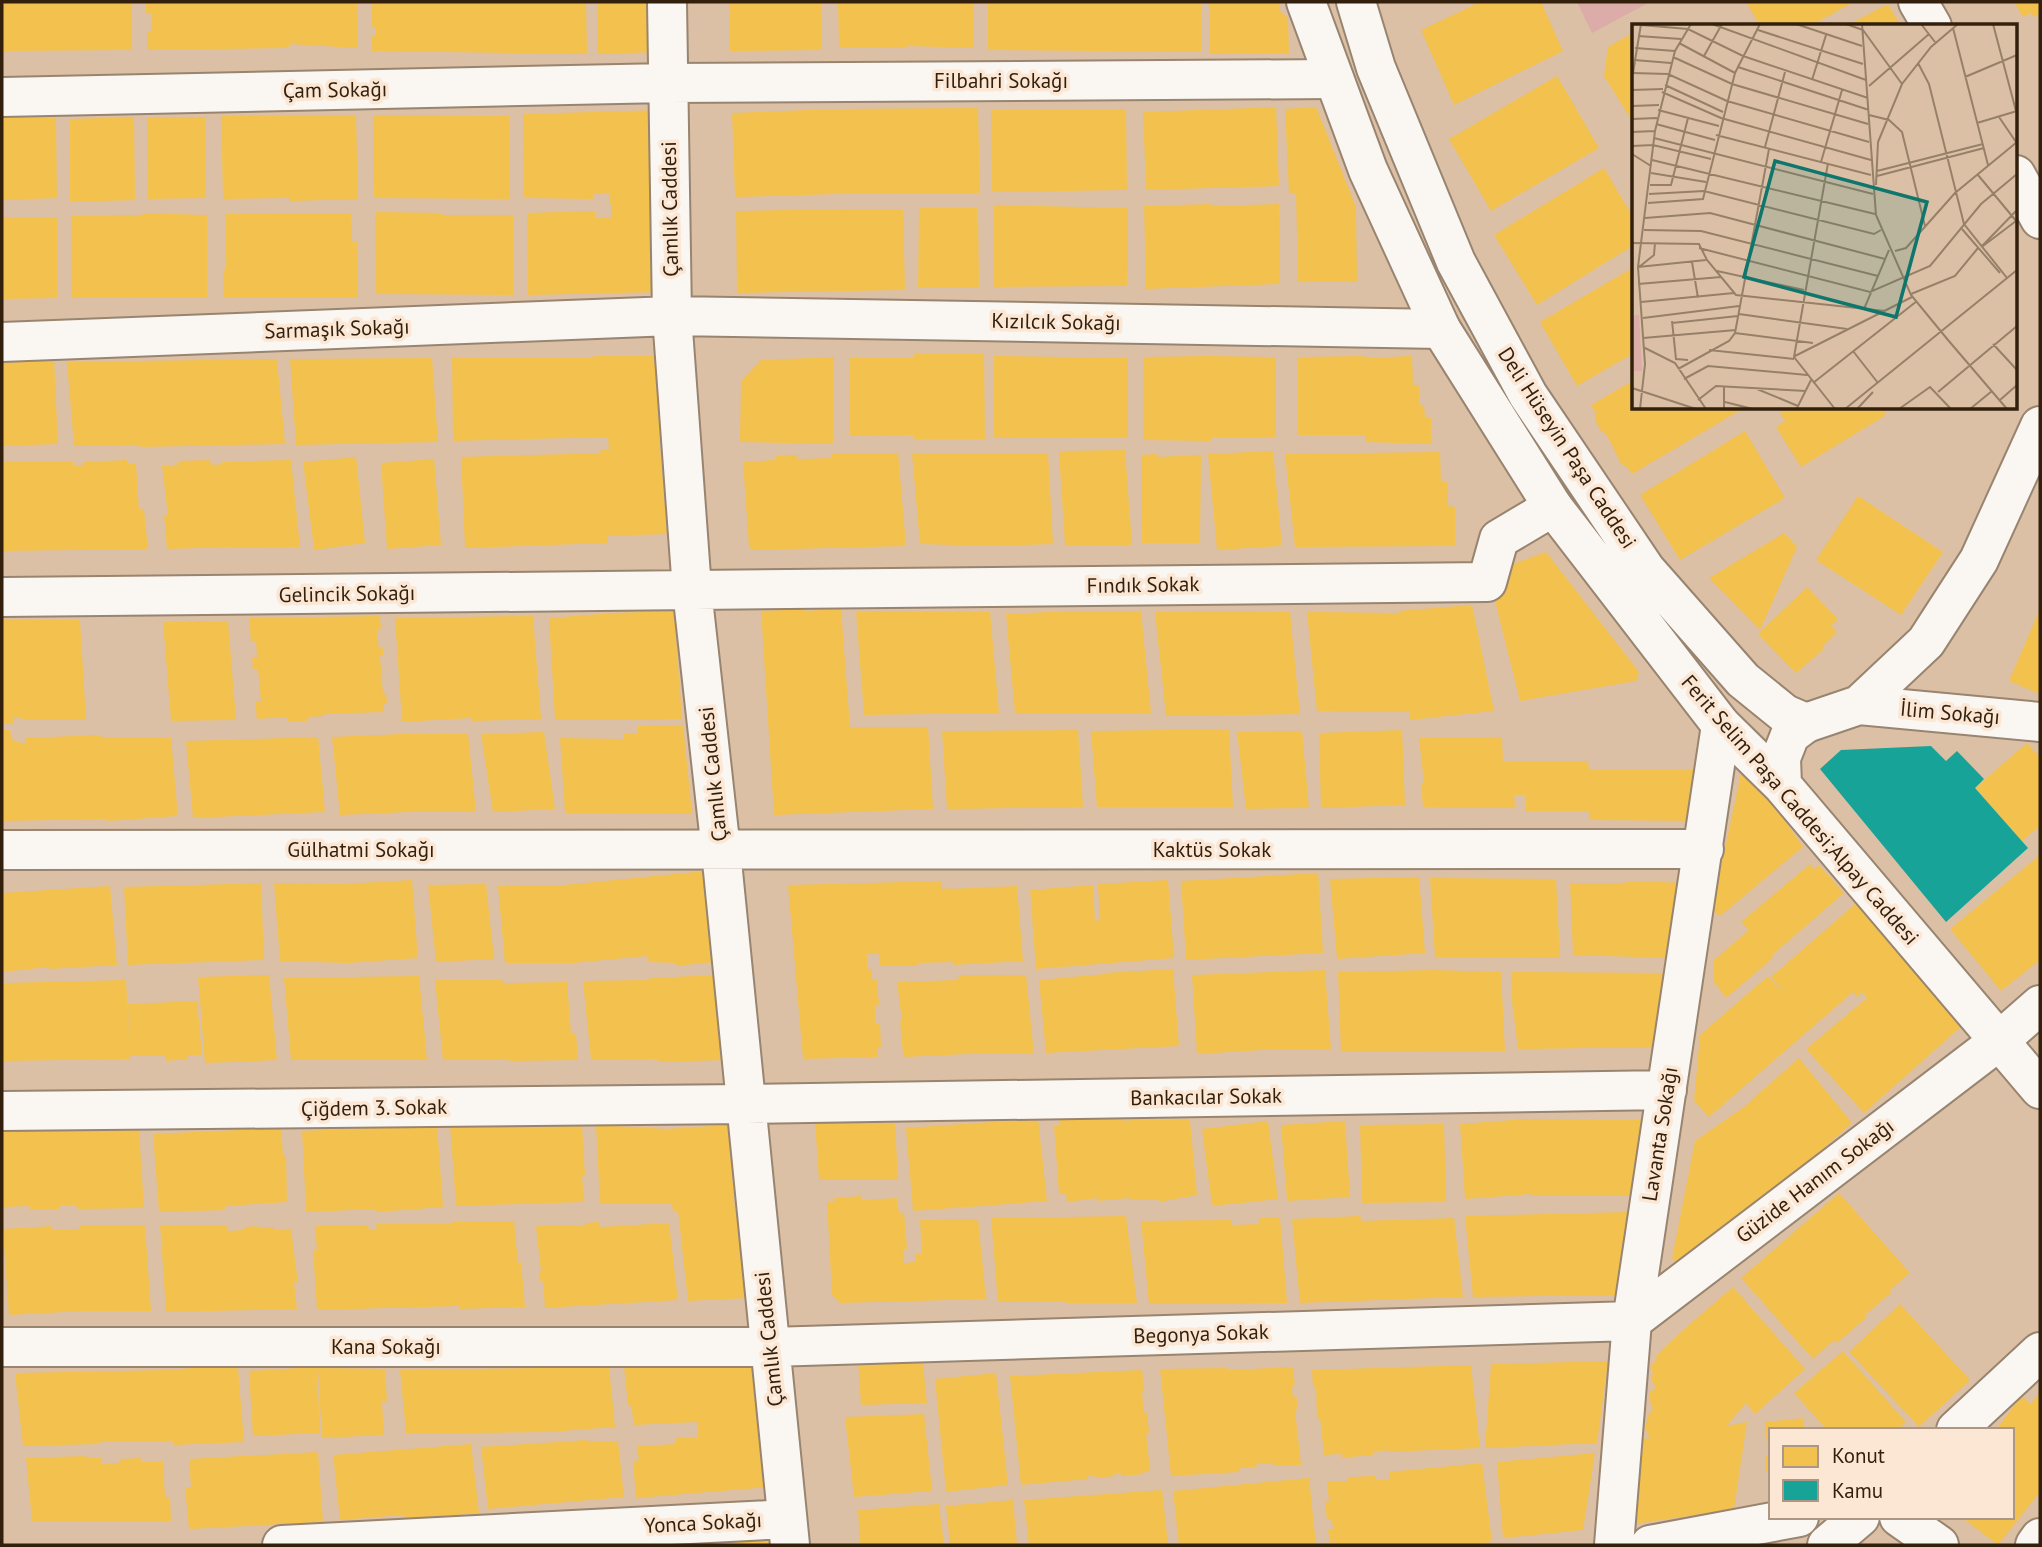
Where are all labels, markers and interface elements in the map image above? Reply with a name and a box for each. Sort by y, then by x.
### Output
inset map [1632,24,2018,410]
street label: Filbahri Sokağı [934,67,1068,94]
street label: Çam Sokağı [283,75,387,104]
street label: Çamlık Caddesi [655,141,684,277]
street label: Kızılcık Sokağı [991,307,1121,336]
street label: Sarmaşık Sokağı [264,312,410,345]
street label: Deli Hüseyin Paşa Caddesi [1492,342,1643,554]
street label: Fındık Sokak [1086,570,1200,599]
street label: Gelincik Sokağı [278,579,416,608]
street label: Ferit Selim Paşa Caddesi;Alpay Caddesi [1676,669,1925,950]
street label: İlim Sokağı [1899,695,2001,730]
street label: Çamlık Caddesi [692,705,733,843]
street label: Gülhatmi Sokağı [287,836,435,863]
street label: Kaktüs Sokak [1153,836,1271,863]
street label: Lavanta Sokağı [1636,1065,1683,1203]
street label: Bankacılar Sokak [1130,1082,1282,1111]
street label: Çiğdem 3. Sokak [301,1093,447,1122]
street label: Güzide Hanım Sokağı [1730,1112,1899,1249]
street label: Çamlık Caddesi [748,1270,789,1408]
street label: Begonya Sokak [1133,1318,1269,1349]
street label: Kana Sokağı [331,1333,441,1360]
legend [1769,1428,2014,1519]
text: Konut [1832,1442,1885,1469]
text: Kamu [1832,1477,1883,1504]
street label: Yonca Sokağı [643,1506,763,1539]

